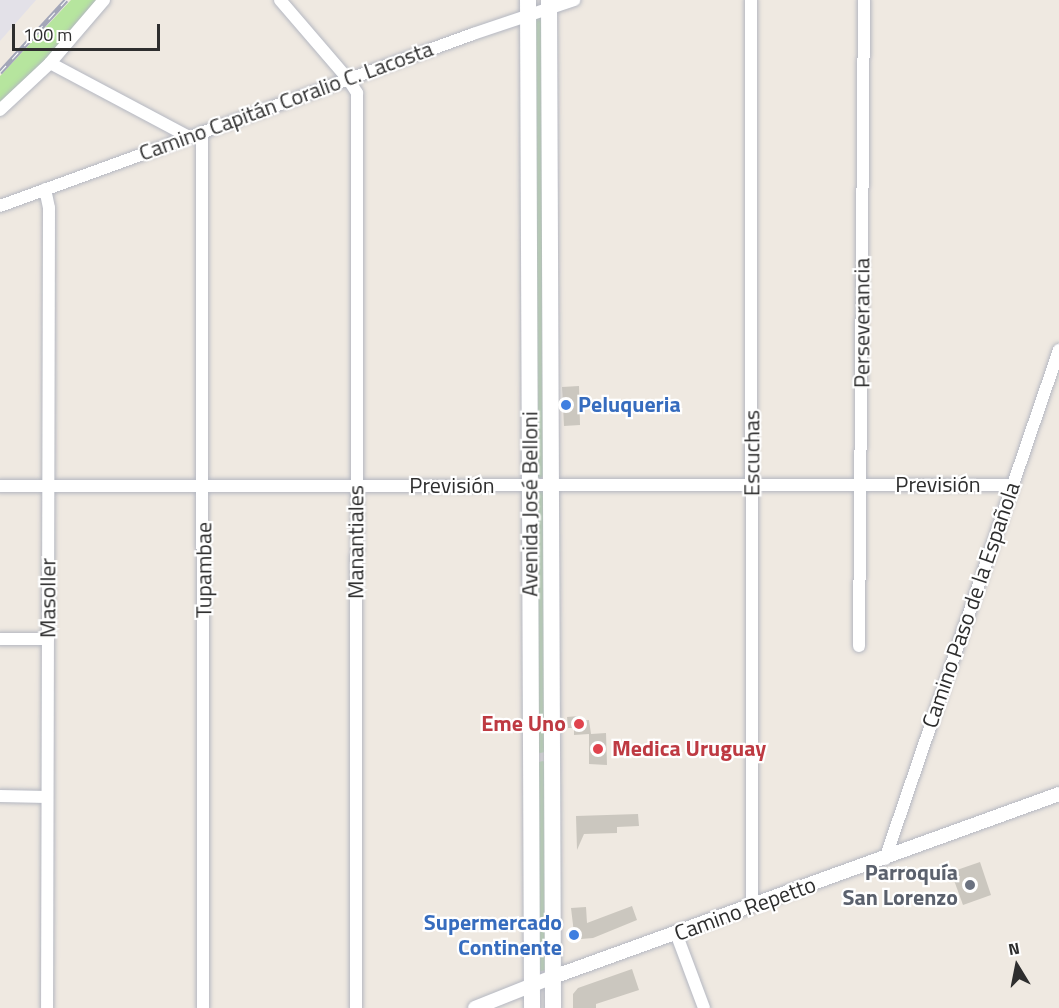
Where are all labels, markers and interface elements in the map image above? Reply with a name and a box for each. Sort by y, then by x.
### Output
scale bar [15,12,164,50]
text: 100 m [23,21,72,48]
street label: Camino Capitán Coralio C. Lacosta [135,35,437,167]
street label: Perseverancia [849,258,875,388]
place label: Peluqueria [578,392,681,418]
marker: Peluqueria [559,398,573,412]
street label: Escuchas [739,410,765,496]
street label: Avenida José Belloni [517,411,543,597]
street label: Previsión [895,472,981,498]
street label: Previsión [409,473,495,499]
street label: Camino Paso de la Española [916,479,1026,731]
street label: Manantiales [343,485,369,599]
street label: Tupambae [191,522,217,618]
street label: Masoller [35,558,61,638]
place label: Eme Uno [481,711,566,737]
marker: Eme Uno [570,715,588,733]
place label: Medica Uruguay [612,736,766,762]
marker: Medica Uruguay [589,740,607,758]
place label: Parroquía San Lorenzo [842,859,958,910]
street label: Camino Repetto [671,871,819,947]
marker: Parroquía San Lorenzo [963,878,977,892]
place label: Supermercado Continente [424,909,562,960]
marker: Supermercado Continente [567,928,581,942]
text: N [1006,935,1021,961]
north arrow [987,936,1047,996]

